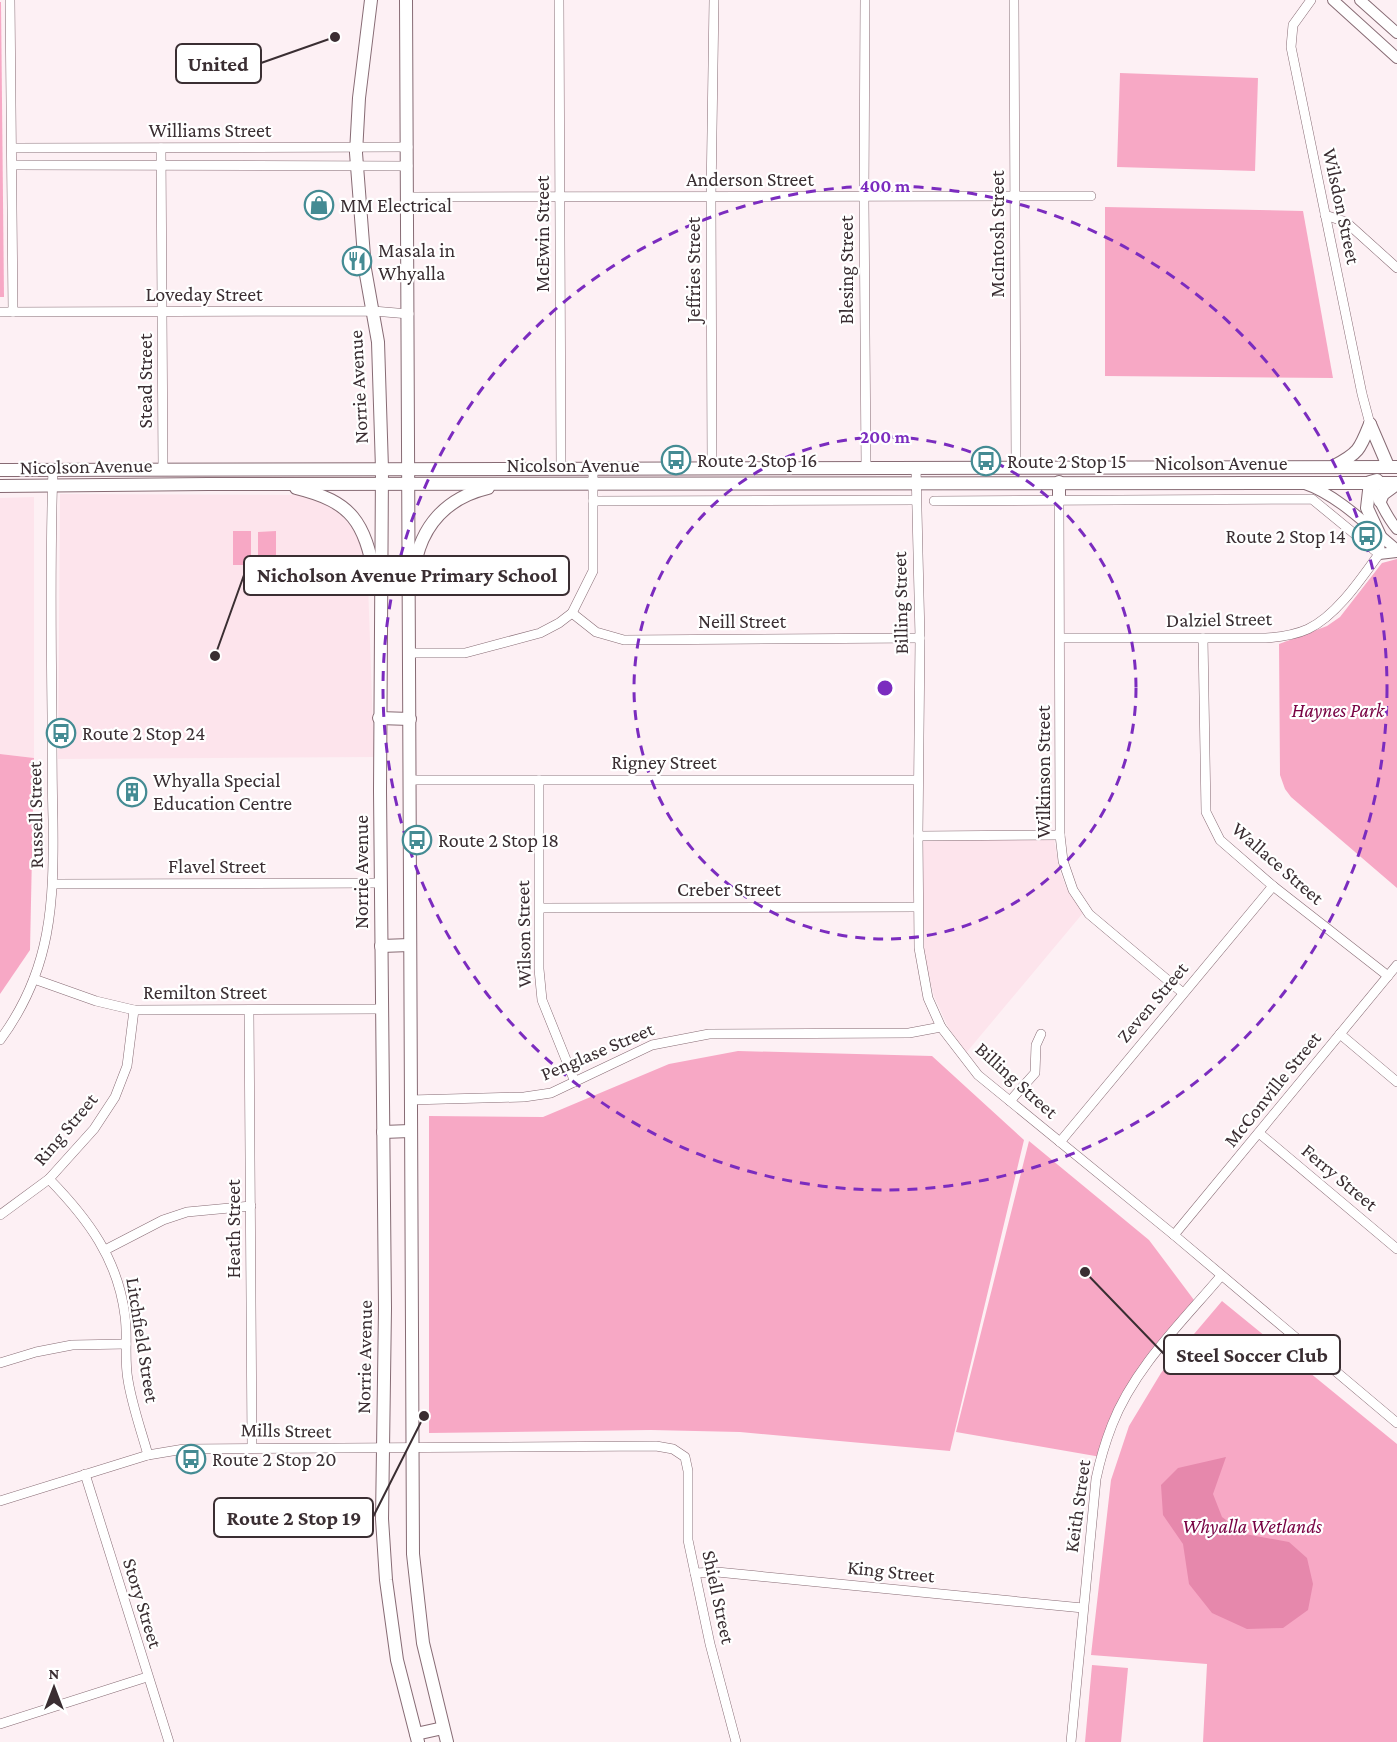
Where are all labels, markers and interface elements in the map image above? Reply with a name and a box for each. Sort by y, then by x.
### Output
callout: United [176,44,261,83]
text: United [187,52,249,76]
street label: Williams Street [149,119,272,141]
street label: Wilsdon Street [1319,146,1365,266]
street label: Anderson Street [686,168,814,190]
street label: McIntosh Street [986,170,1008,298]
street label: McEwin Street [531,175,553,292]
text: 400 m [860,176,911,196]
shop icon: MM Electrical [303,189,335,221]
place label: MM Electrical [340,194,452,216]
street label: Blesing Street [835,215,858,325]
street label: Jeffries Street [682,217,705,325]
place label: Masala in Whyalla [378,239,455,285]
restaurant icon: Masala in Whyalla [341,245,373,277]
street label: Loveday Street [145,283,263,306]
street label: Norrie Avenue [344,329,372,444]
street label: Stead Street [134,333,156,429]
text: 200 m [860,427,911,447]
bus stop icon: Route 2 Stop 16 [660,444,692,476]
bus stop icon: Route 2 Stop 15 [970,445,1002,477]
place label: Route 2 Stop 16 [697,449,817,472]
place label: Route 2 Stop 15 [1007,450,1127,473]
street label: Nicolson Avenue [1155,452,1288,474]
street label: Nicolson Avenue [19,454,153,478]
street label: Nicolson Avenue [507,454,640,476]
bus stop icon: Route 2 Stop 14 [1351,520,1383,552]
place label: Route 2 Stop 14 [1225,525,1346,548]
street label: Billing Street [888,551,913,655]
callout: Nicholson Avenue Primary School [244,556,569,595]
text: Nicholson Avenue Primary School [257,563,557,587]
street label: Dalziel Street [1166,607,1273,631]
street label: Neill Street [698,610,786,632]
centre of rings [875,678,895,698]
park label: Haynes Park [1291,699,1386,722]
street label: Wilkinson Street [1032,705,1054,839]
bus stop icon: Route 2 Stop 24 [45,717,77,749]
place label: Route 2 Stop 24 [82,722,205,745]
street label: Rigney Street [611,751,717,774]
street label: Russell Street [23,761,47,869]
place label: Whyalla Special Education Centre [153,769,292,814]
building icon: Whyalla Special Education Centre [116,776,148,808]
street label: Norrie Avenue [350,815,372,929]
street label: Wallace Street [1228,817,1329,909]
bus stop icon: Route 2 Stop 18 [401,824,433,856]
place label: Route 2 Stop 18 [438,829,559,852]
street label: Flavel Street [168,855,266,877]
street label: Creber Street [677,878,781,900]
street label: Wilson Street [511,880,535,988]
street label: Zeven Street [1112,957,1192,1047]
street label: Remilton Street [143,981,267,1003]
street label: Penglase Street [537,1017,658,1086]
street label: McConville Street [1219,1027,1325,1151]
street label: Billing Street [971,1037,1063,1124]
street label: Ring Street [29,1088,103,1170]
street label: Ferry Street [1297,1139,1383,1216]
street label: Heath Street [222,1179,244,1279]
street label: Litchfield Street [122,1276,164,1405]
street label: Norrie Avenue [352,1300,376,1414]
callout: Steel Soccer Club [1164,1335,1340,1374]
text: Steel Soccer Club [1176,1343,1328,1367]
street label: Mills Street [240,1418,332,1442]
bus stop icon: Route 2 Stop 20 [175,1443,207,1475]
place label: Route 2 Stop 20 [212,1448,337,1471]
street label: Keith Street [1060,1458,1094,1554]
callout: Route 2 Stop 19 [214,1498,373,1537]
text: Route 2 Stop 19 [227,1506,361,1530]
park label: Whyalla Wetlands [1182,1515,1323,1538]
street label: Shiell Street [698,1548,740,1646]
street label: Story Street [118,1555,167,1651]
street label: King Street [846,1555,936,1588]
north arrow [24,1658,84,1718]
text: N [49,1665,60,1682]

